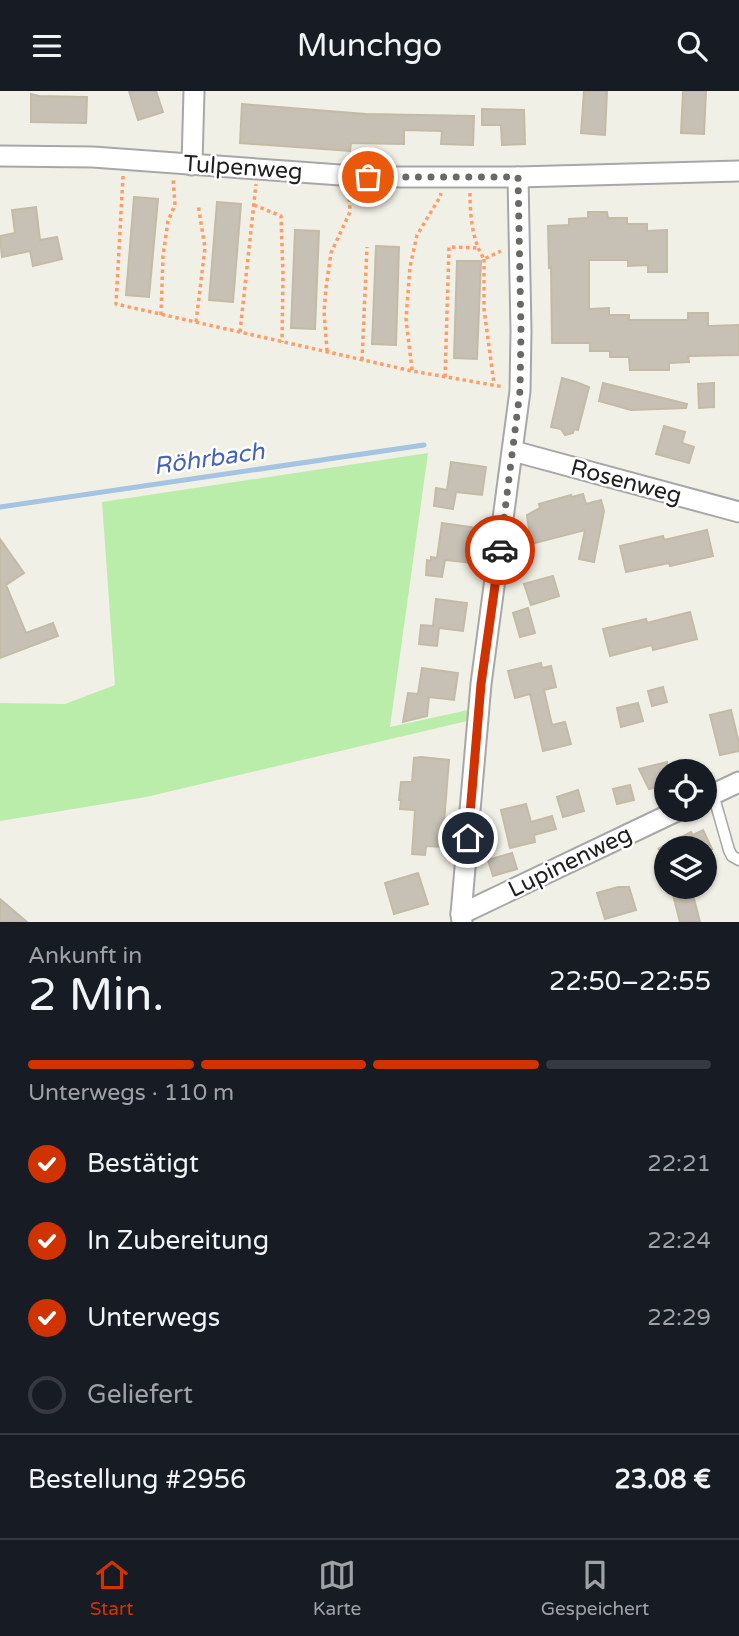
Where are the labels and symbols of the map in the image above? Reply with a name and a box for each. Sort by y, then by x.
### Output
pin [338,147,398,207]
street label: Tulpenweg [183,150,303,186]
water label: Röhrbach [152,437,268,481]
street label: Rosenweg [567,454,685,510]
courier [465,515,535,585]
pin [438,808,498,868]
street label: Lupinenweg [504,820,636,904]

